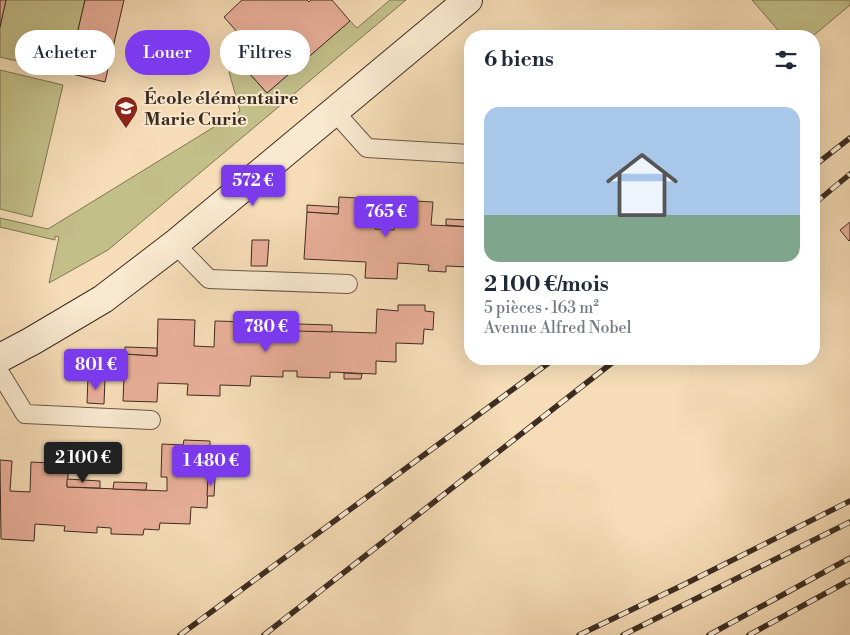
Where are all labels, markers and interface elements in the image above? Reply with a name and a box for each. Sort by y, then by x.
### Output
chip: Acheter [15,30,115,75]
chip: Louer [125,30,210,75]
chip: Filtres [220,30,310,75]
icon: filters [772,46,800,74]
text: 6 biens [484,47,554,73]
place label: École élémentaire Marie Curie [144,87,299,131]
school or university icon: École élémentaire Marie Curie [113,95,139,129]
icon: home [597,140,687,230]
pin: 572 € [218,164,288,207]
text: 572 € [232,171,274,191]
pin: 765 € [351,196,421,238]
text: 765 € [365,202,407,222]
text: 2 100 €/mois [484,272,609,298]
text: 5 pièces · 163 m² [484,298,599,318]
pin: 780 € [231,310,301,353]
text: 780 € [244,317,288,337]
text: Avenue Alfred Nobel [484,318,631,338]
pin: 801 € [61,348,131,391]
text: 801 € [75,355,117,375]
pin: 2 100 € [37,442,129,484]
pin: 1 480 € [165,444,257,487]
text: 2 100 € [55,448,111,468]
text: 1 480 € [183,451,239,471]

